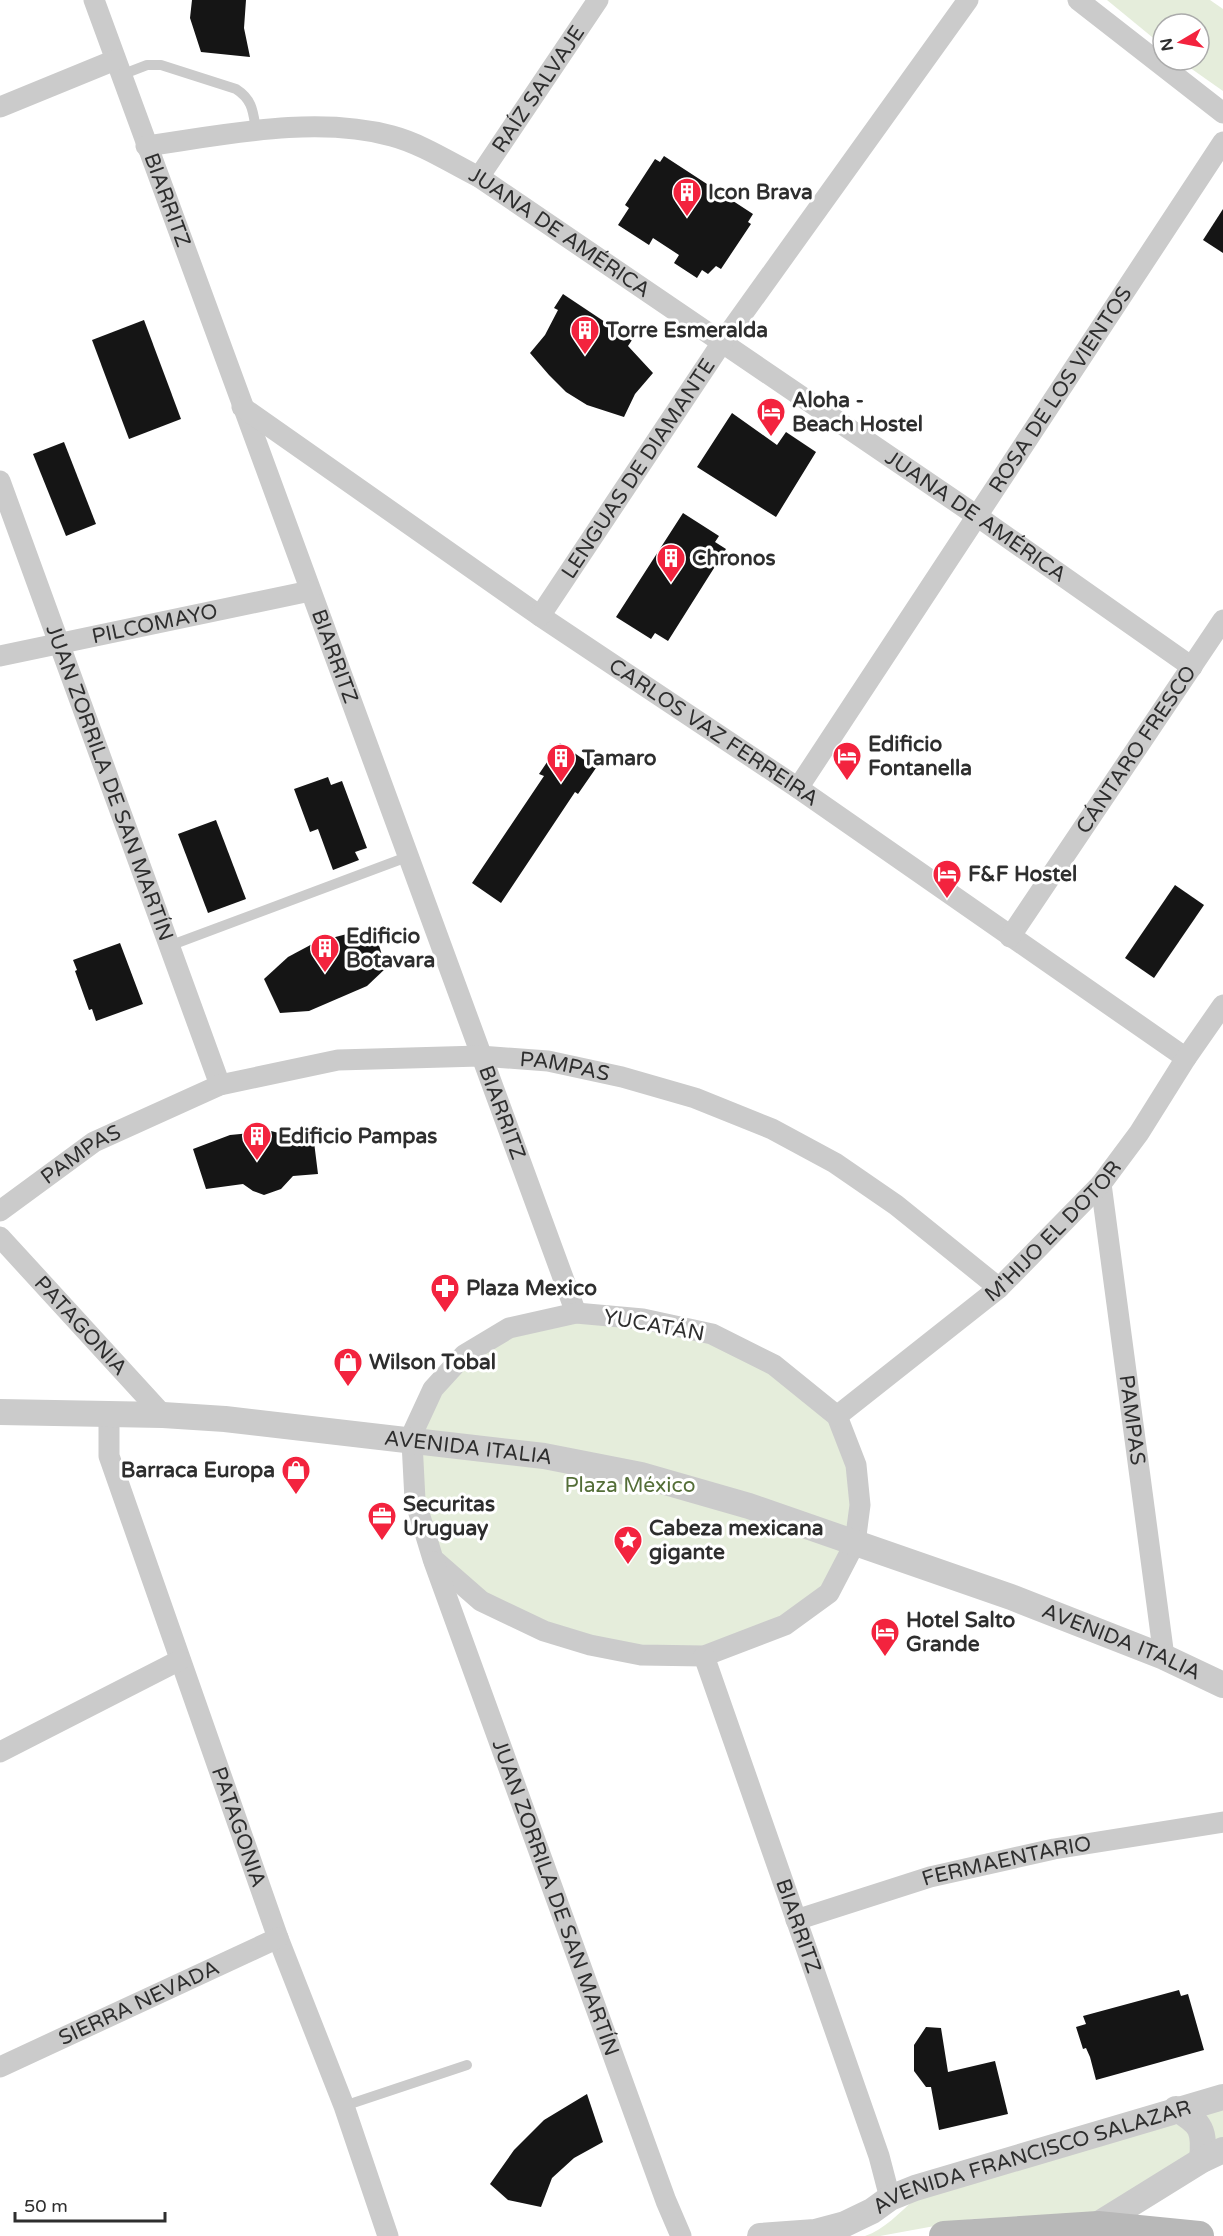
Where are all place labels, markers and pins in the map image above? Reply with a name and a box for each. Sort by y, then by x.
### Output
building icon: Icon Brava [671,176,703,218]
place label: Icon Brava [708,180,813,205]
building icon: Torre Esmeralda [569,314,601,356]
place label: Torre Esmeralda [605,318,768,343]
place label: Aloha - Beach Hostel [792,388,923,437]
hotel icon: Aloha - Beach Hostel [755,396,787,438]
building icon: Chronos [655,542,687,584]
place label: Chronos [692,546,776,571]
place label: Edificio Fontanella [868,732,972,781]
hotel icon: Edificio Fontanella [831,740,863,782]
building icon: Tamaro [545,742,577,784]
place label: Tamaro [581,746,657,771]
hotel icon: F&F Hostel [931,858,963,900]
place label: F&F Hostel [968,862,1077,887]
place label: Edificio Botavara [346,924,435,973]
building icon: Edificio Botavara [309,932,341,974]
building icon: Edificio Pampas [241,1120,273,1162]
place label: Edificio Pampas [278,1124,437,1149]
pharmacy icon: Plaza Mexico [429,1272,461,1314]
place label: Plaza Mexico [466,1276,597,1301]
shop icon: Wilson Tobal [332,1346,364,1388]
place label: Wilson Tobal [369,1350,496,1375]
shop icon: Barraca Europa [280,1454,312,1496]
place label: Barraca Europa [121,1458,275,1483]
place label: Securitas Uruguay [403,1492,495,1541]
office icon: Securitas Uruguay [366,1500,398,1542]
place label: Cabeza mexicana gigante [649,1516,823,1565]
place icon: Cabeza mexicana gigante [612,1524,644,1566]
place label: Hotel Salto Grande [906,1608,1016,1657]
hotel icon: Hotel Salto Grande [869,1616,901,1658]

